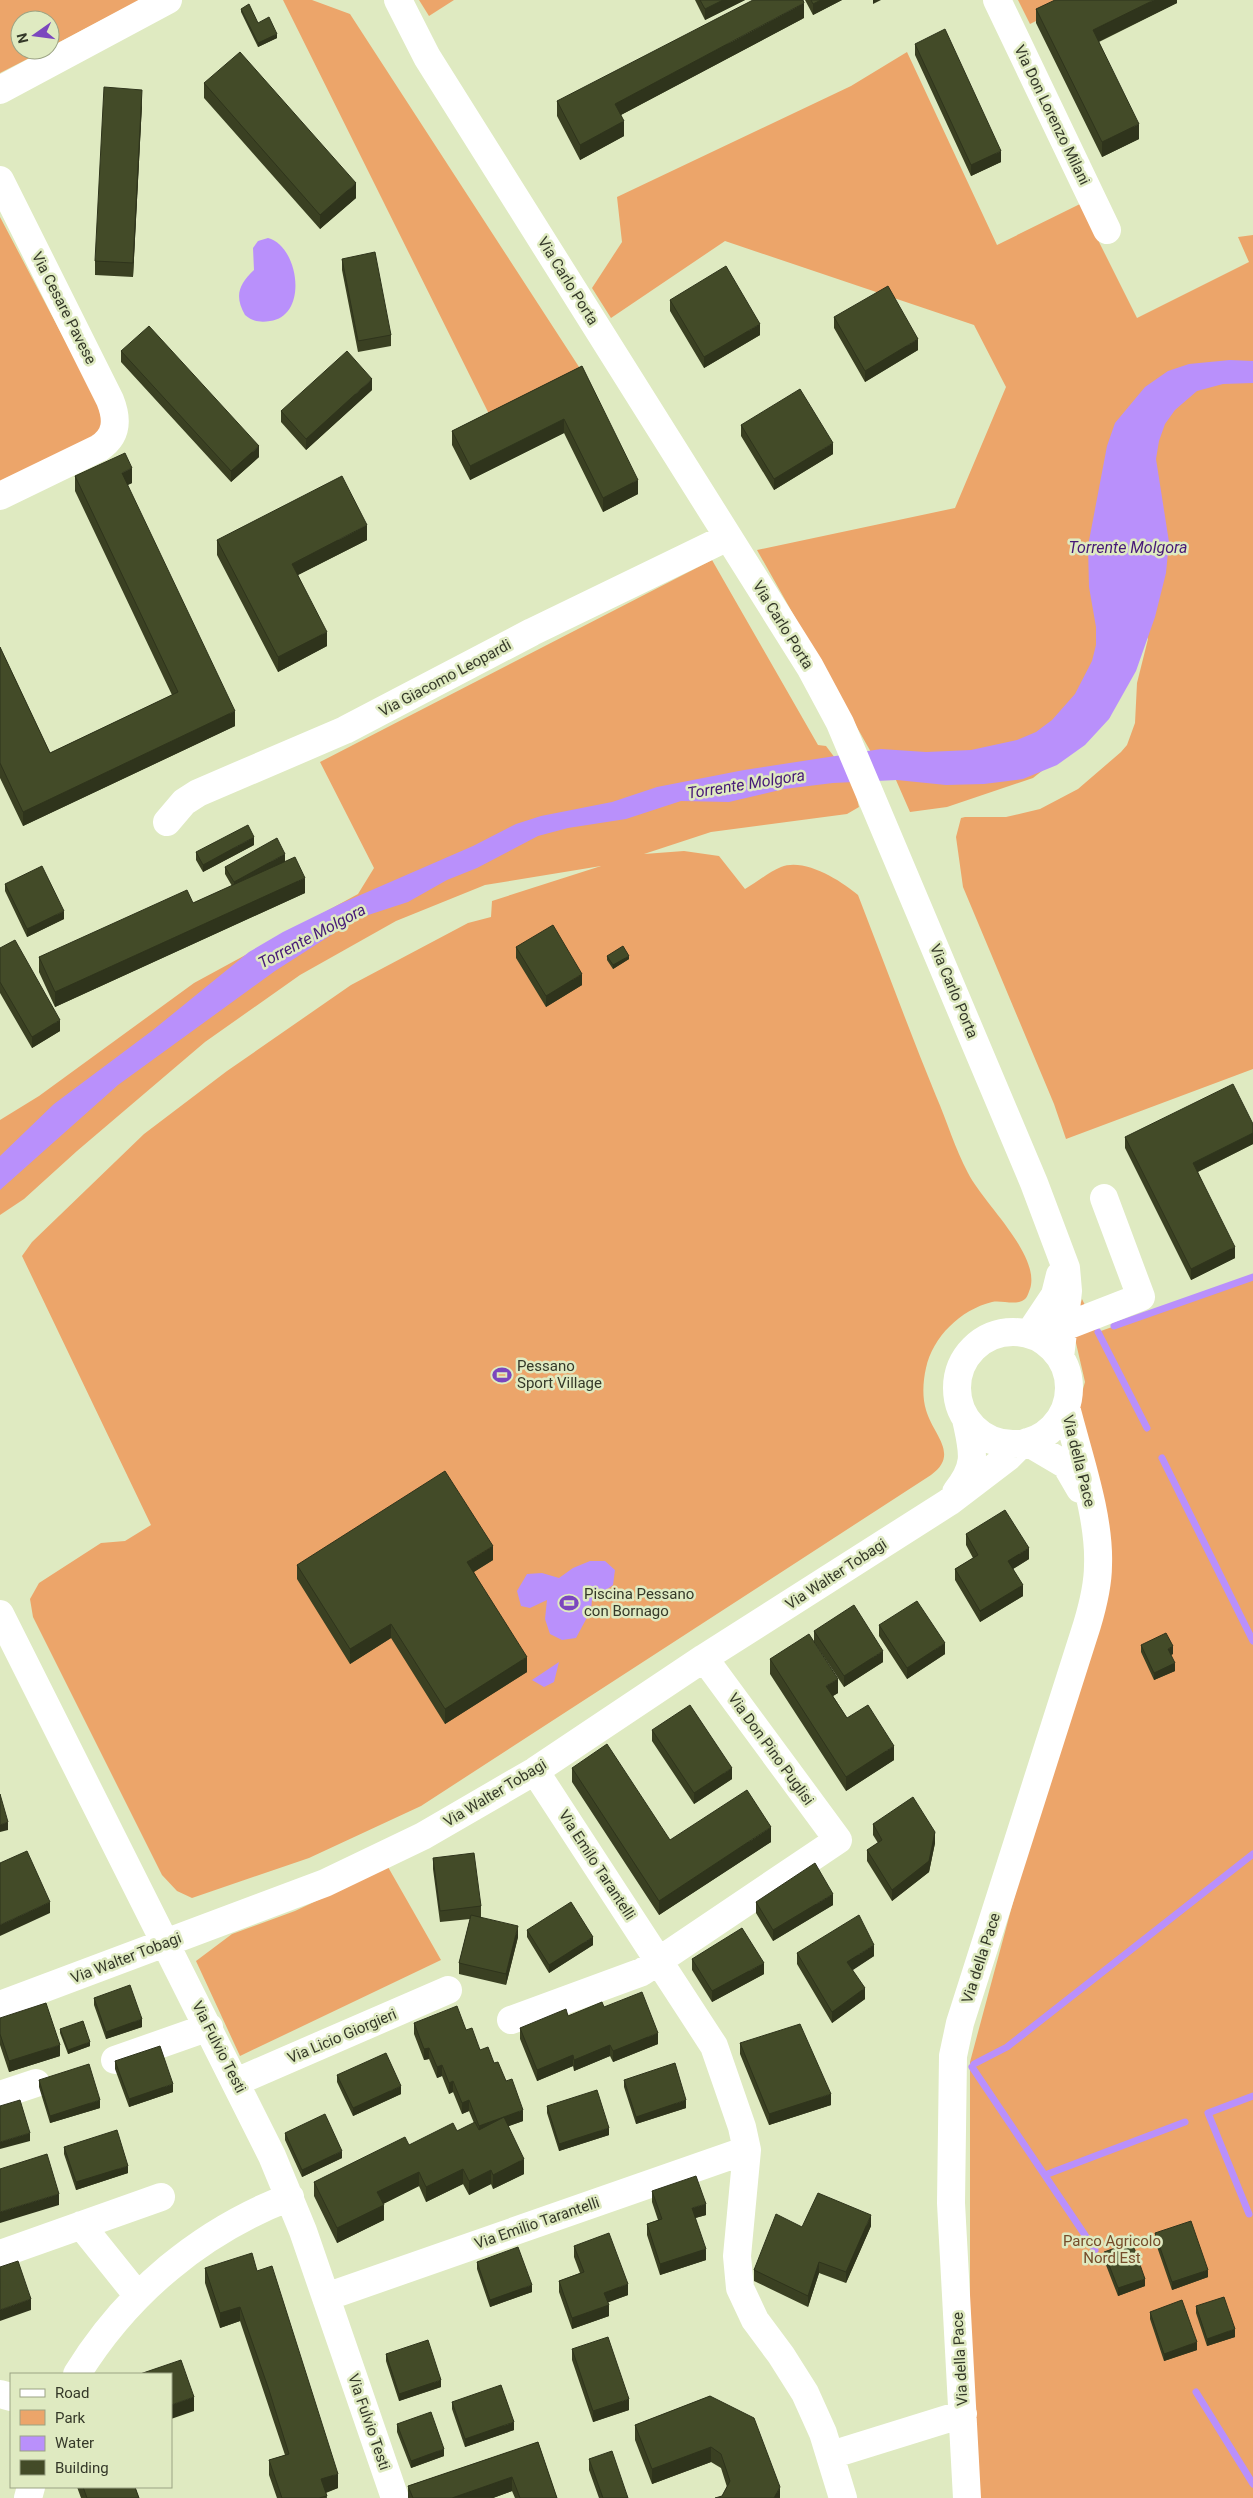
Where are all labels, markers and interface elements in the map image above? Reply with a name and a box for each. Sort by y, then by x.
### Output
north arrow [10,10,60,60]
text: N [13,31,31,45]
street label: Via Don Lorenzo Milani [1010,42,1094,188]
street label: Via Carlo Porta [534,234,602,328]
street label: Via Cesare Pavese [28,249,100,367]
water label: Torrente Molgora [1069,538,1187,557]
street label: Via Carlo Porta [749,578,817,672]
street label: Via Giacomo Leopardi [376,636,514,720]
water label: Torrente Molgora [686,765,806,803]
water label: Torrente Molgora [255,900,369,972]
street label: Via Carlo Porta [926,941,982,1041]
place label: Pessano Sport Village [517,1357,602,1392]
sports icon: Pessano Sport Village [491,1364,513,1386]
street label: Via della Pace [1059,1413,1099,1509]
street label: Via Walter Tobagi [782,1535,890,1613]
place label: Piscina Pessano con Bornago [584,1585,694,1620]
sports icon: Piscina Pessano con Bornago [558,1592,580,1614]
street label: Via Don Pino Puglisi [724,1690,818,1808]
street label: Via Walter Tobagi [440,1755,550,1831]
street label: Via Emilo Tarantelli [555,1807,639,1923]
street label: Via della Pace [958,1910,1004,2005]
street label: Via Walter Tobagi [68,1929,184,1987]
street label: Via Fulvio Testi [188,1998,250,2096]
street label: Via Licio Giorgieri [285,2005,399,2067]
street label: Via Emilio Tarantelli [472,2193,602,2253]
park label: Parco Agricolo Nord Est [1063,2232,1161,2267]
street label: Via della Pace [949,2312,971,2406]
street label: Via Fulvio Testi [344,2372,394,2472]
legend [10,2373,172,2488]
text: Road [55,2384,89,2402]
text: Park [55,2409,86,2427]
text: Water [55,2434,94,2452]
text: Building [55,2459,109,2477]

